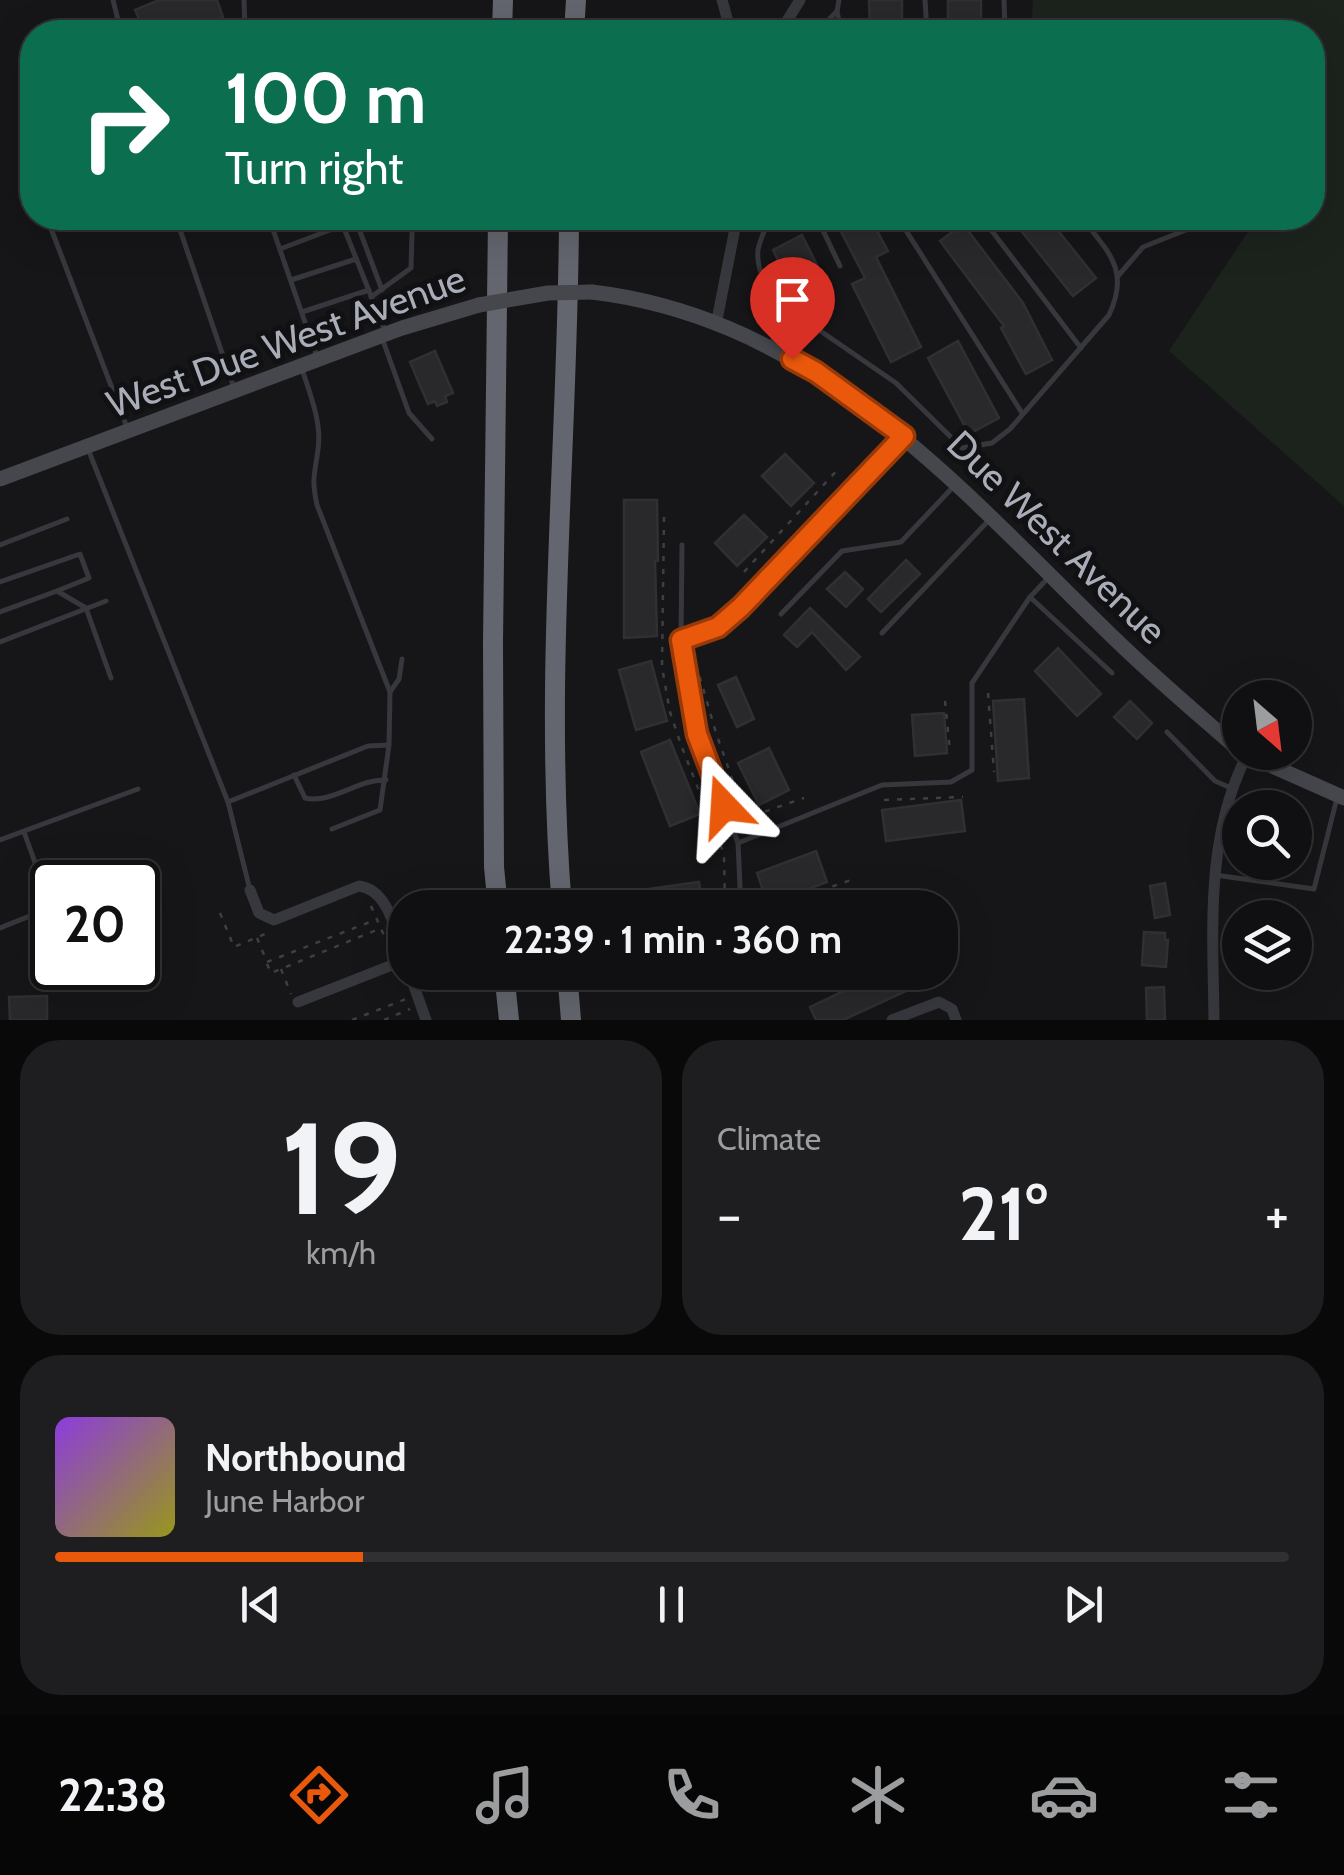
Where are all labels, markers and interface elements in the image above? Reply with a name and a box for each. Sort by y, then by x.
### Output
text: 100 m [225,55,426,141]
icon: right [60,60,190,190]
text: Turn right [225,141,404,195]
street label: West Due West Avenue [100,254,472,428]
pin [750,257,835,360]
icon: arrive [765,272,820,327]
street label: Due West Avenue [938,420,1176,654]
north arrow [1222,680,1312,770]
map controls [1222,680,1312,990]
position arrow [672,754,776,858]
button: search [1222,790,1312,880]
speed limit sign: 20 [30,860,160,990]
button: layers [1222,900,1312,990]
text: 22:39 · 1 min · 360 m [504,916,842,963]
text: 19 [280,1089,402,1247]
text: Climate [717,1119,821,1158]
text: 21° [958,1168,1048,1259]
text: − [717,1181,741,1248]
text: + [1265,1181,1289,1248]
text: km/h [306,1233,376,1272]
text: Northbound [205,1434,407,1481]
text: June Harbor [205,1481,364,1520]
icon: previous [233,1577,288,1632]
icon: pause [644,1577,699,1632]
icon: next [1056,1577,1111,1632]
icon: directions [284,1760,354,1830]
icon: music [470,1760,540,1830]
icon: phone [657,1760,727,1830]
icon: climate [843,1760,913,1830]
icon: car [1029,1760,1099,1830]
icon: filters [1216,1760,1286,1830]
text: 22:38 [58,1768,167,1822]

